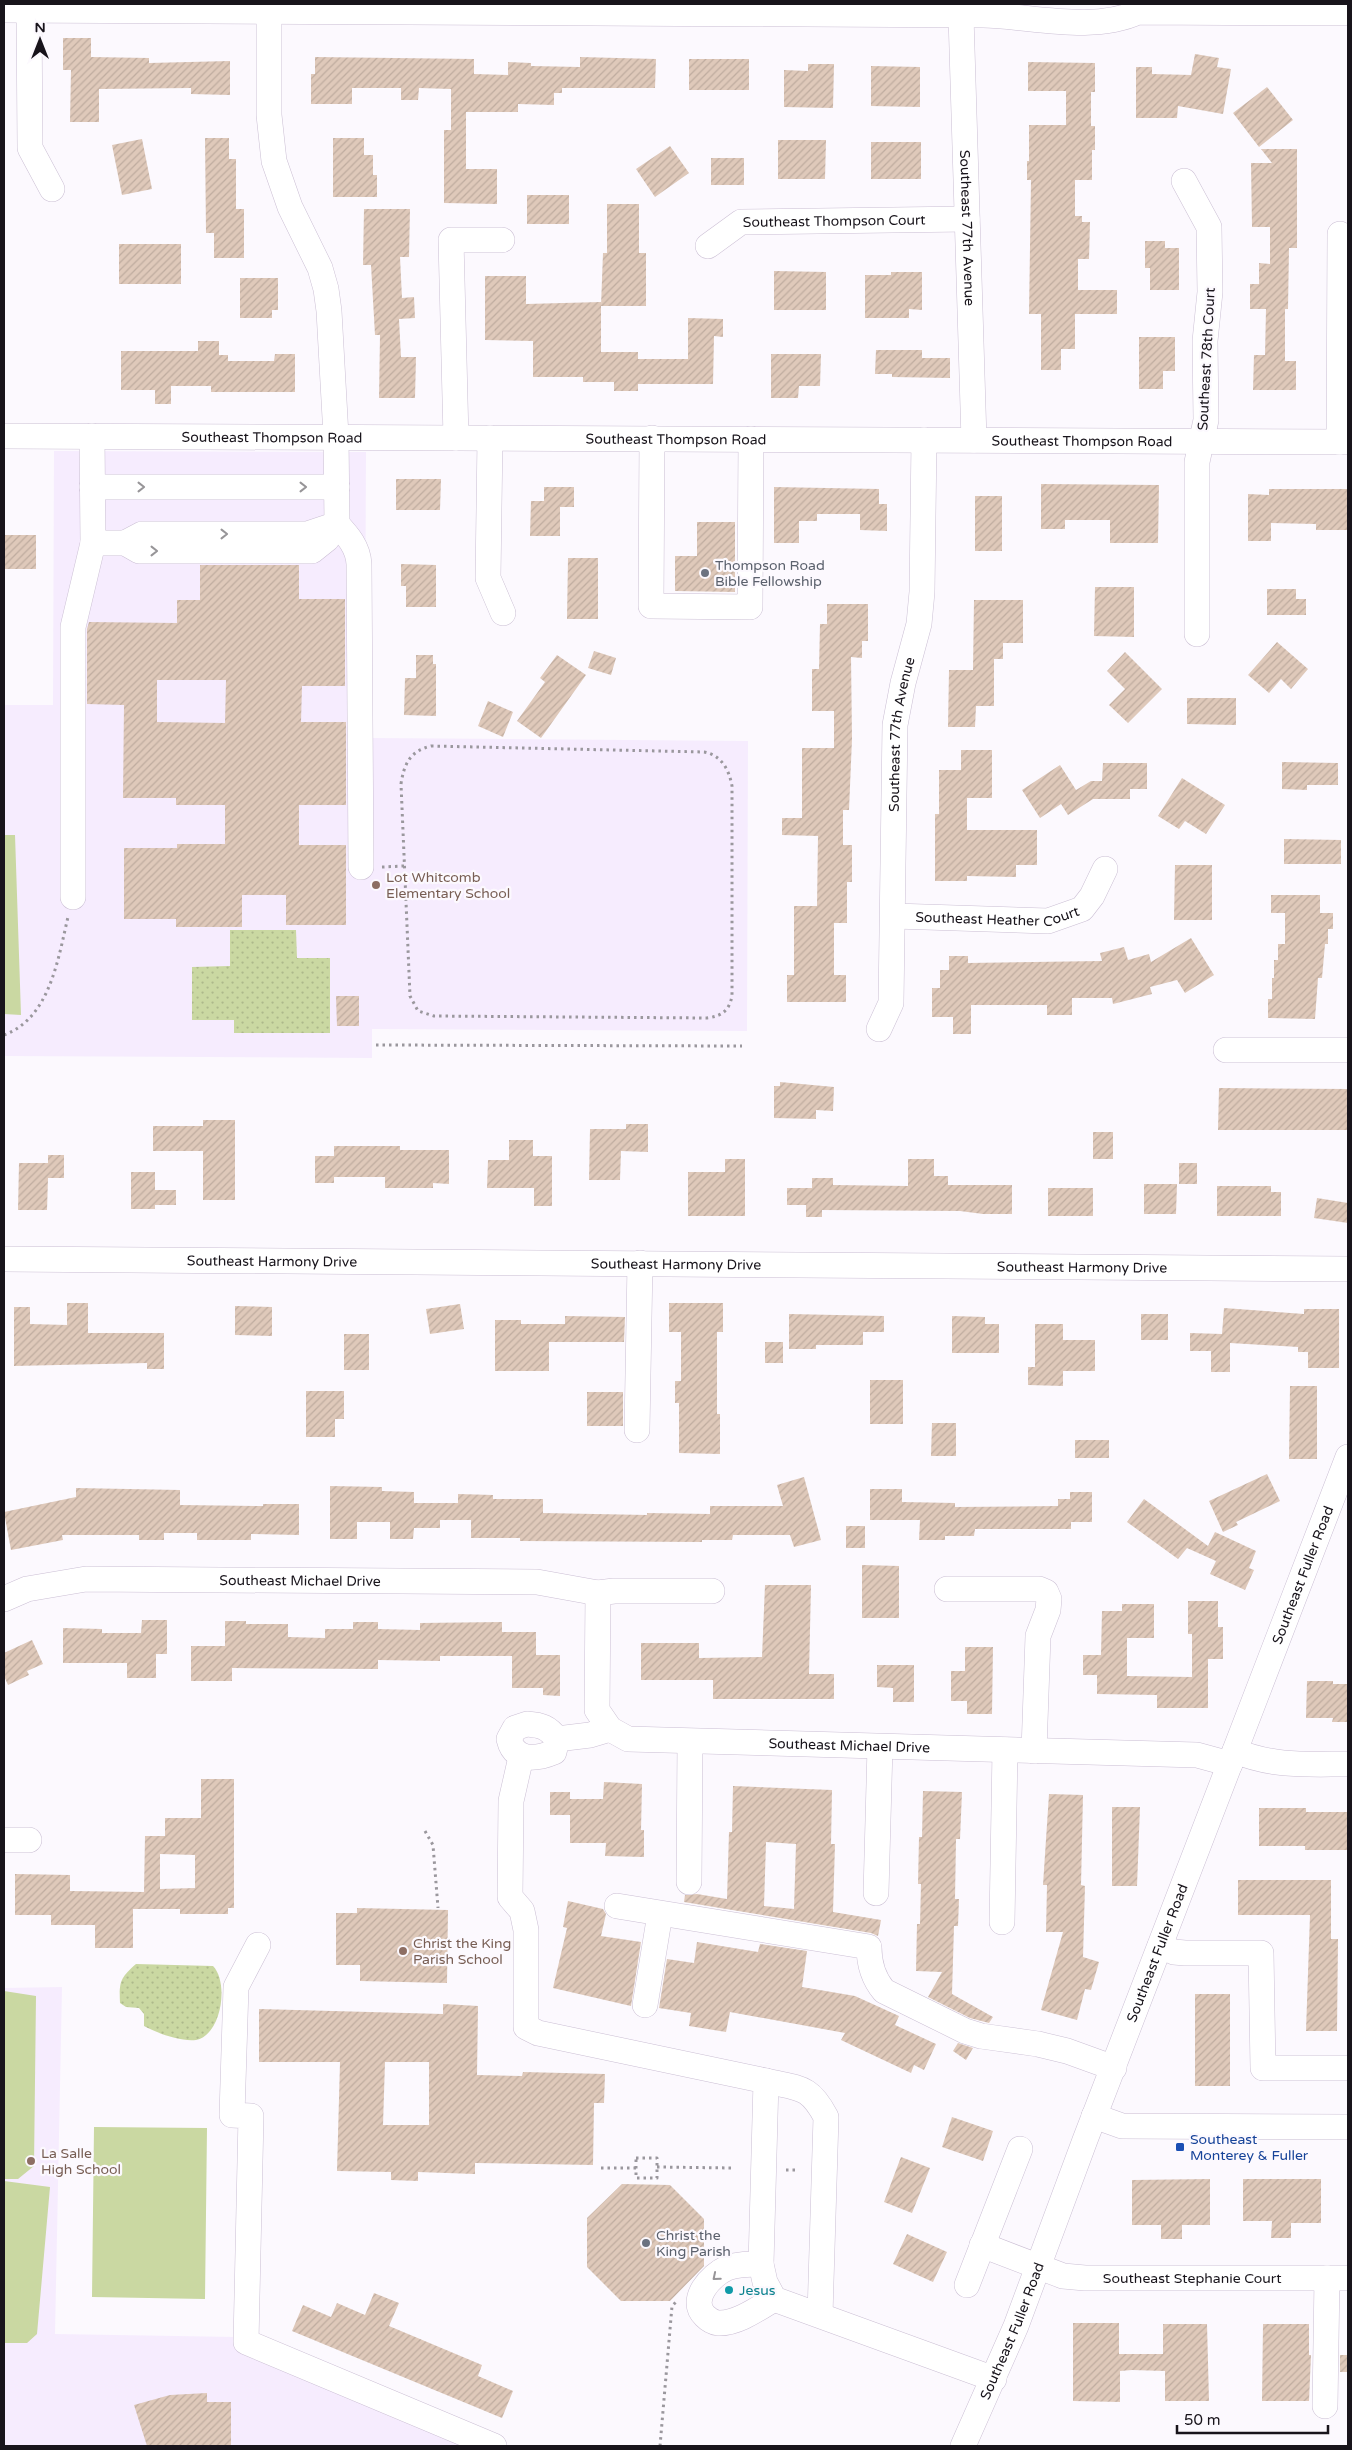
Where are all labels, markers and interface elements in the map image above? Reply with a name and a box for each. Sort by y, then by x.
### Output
north arrow [15,15,65,65]
text: N [34,19,46,36]
street label: Southeast 77th Avenue [956,150,978,306]
street label: Southeast Thompson Court [743,212,926,231]
street label: Southeast 78th Court [1194,286,1219,431]
street label: Southeast Thompson Road [182,429,362,447]
street label: Southeast Thompson Road [586,431,766,448]
street label: Southeast Thompson Road [992,432,1172,450]
one-way arrow [138,482,145,492]
one-way arrow [300,482,308,492]
one-way arrow [220,529,228,539]
one-way arrow [151,546,159,556]
place label: Thompson Road Bible Fellowship [715,557,825,590]
marker: Thompson Road Bible Fellowship [699,567,711,579]
street label: Southeast 77th Avenue [886,655,919,812]
place label: Lot Whitcomb Elementary School [386,869,510,902]
marker: Lot Whitcomb Elementary School [370,879,382,891]
street label: Southeast Heather Court [915,902,1082,930]
street label: Southeast Harmony Drive [187,1252,357,1271]
street label: Southeast Harmony Drive [591,1255,761,1274]
street label: Southeast Harmony Drive [997,1258,1167,1277]
street label: Southeast Fuller Road [1269,1504,1337,1647]
street label: Southeast Michael Drive [219,1572,381,1590]
street label: Southeast Michael Drive [768,1735,930,1756]
street label: Southeast Fuller Road [1123,1882,1192,2025]
place label: Christ the King Parish School [413,1935,511,1968]
marker: Christ the King Parish School [397,1945,409,1957]
place label: Southeast Monterey & Fuller [1190,2131,1309,2164]
marker: Southeast Monterey & Fuller [1174,2141,1186,2153]
place label: La Salle High School [41,2145,121,2178]
marker: La Salle High School [25,2155,37,2167]
place label: Christ the King Parish [656,2227,731,2260]
marker: Christ the King Parish [640,2237,652,2249]
street label: Southeast Fuller Road [977,2260,1048,2402]
street label: Southeast Stephanie Court [1103,2270,1282,2287]
one-way arrow [712,2271,721,2280]
place label: Jesus [739,2282,776,2299]
marker: Jesus [723,2284,735,2296]
scale bar [1177,2402,1328,2434]
text: 50 m [1184,2411,1221,2429]

